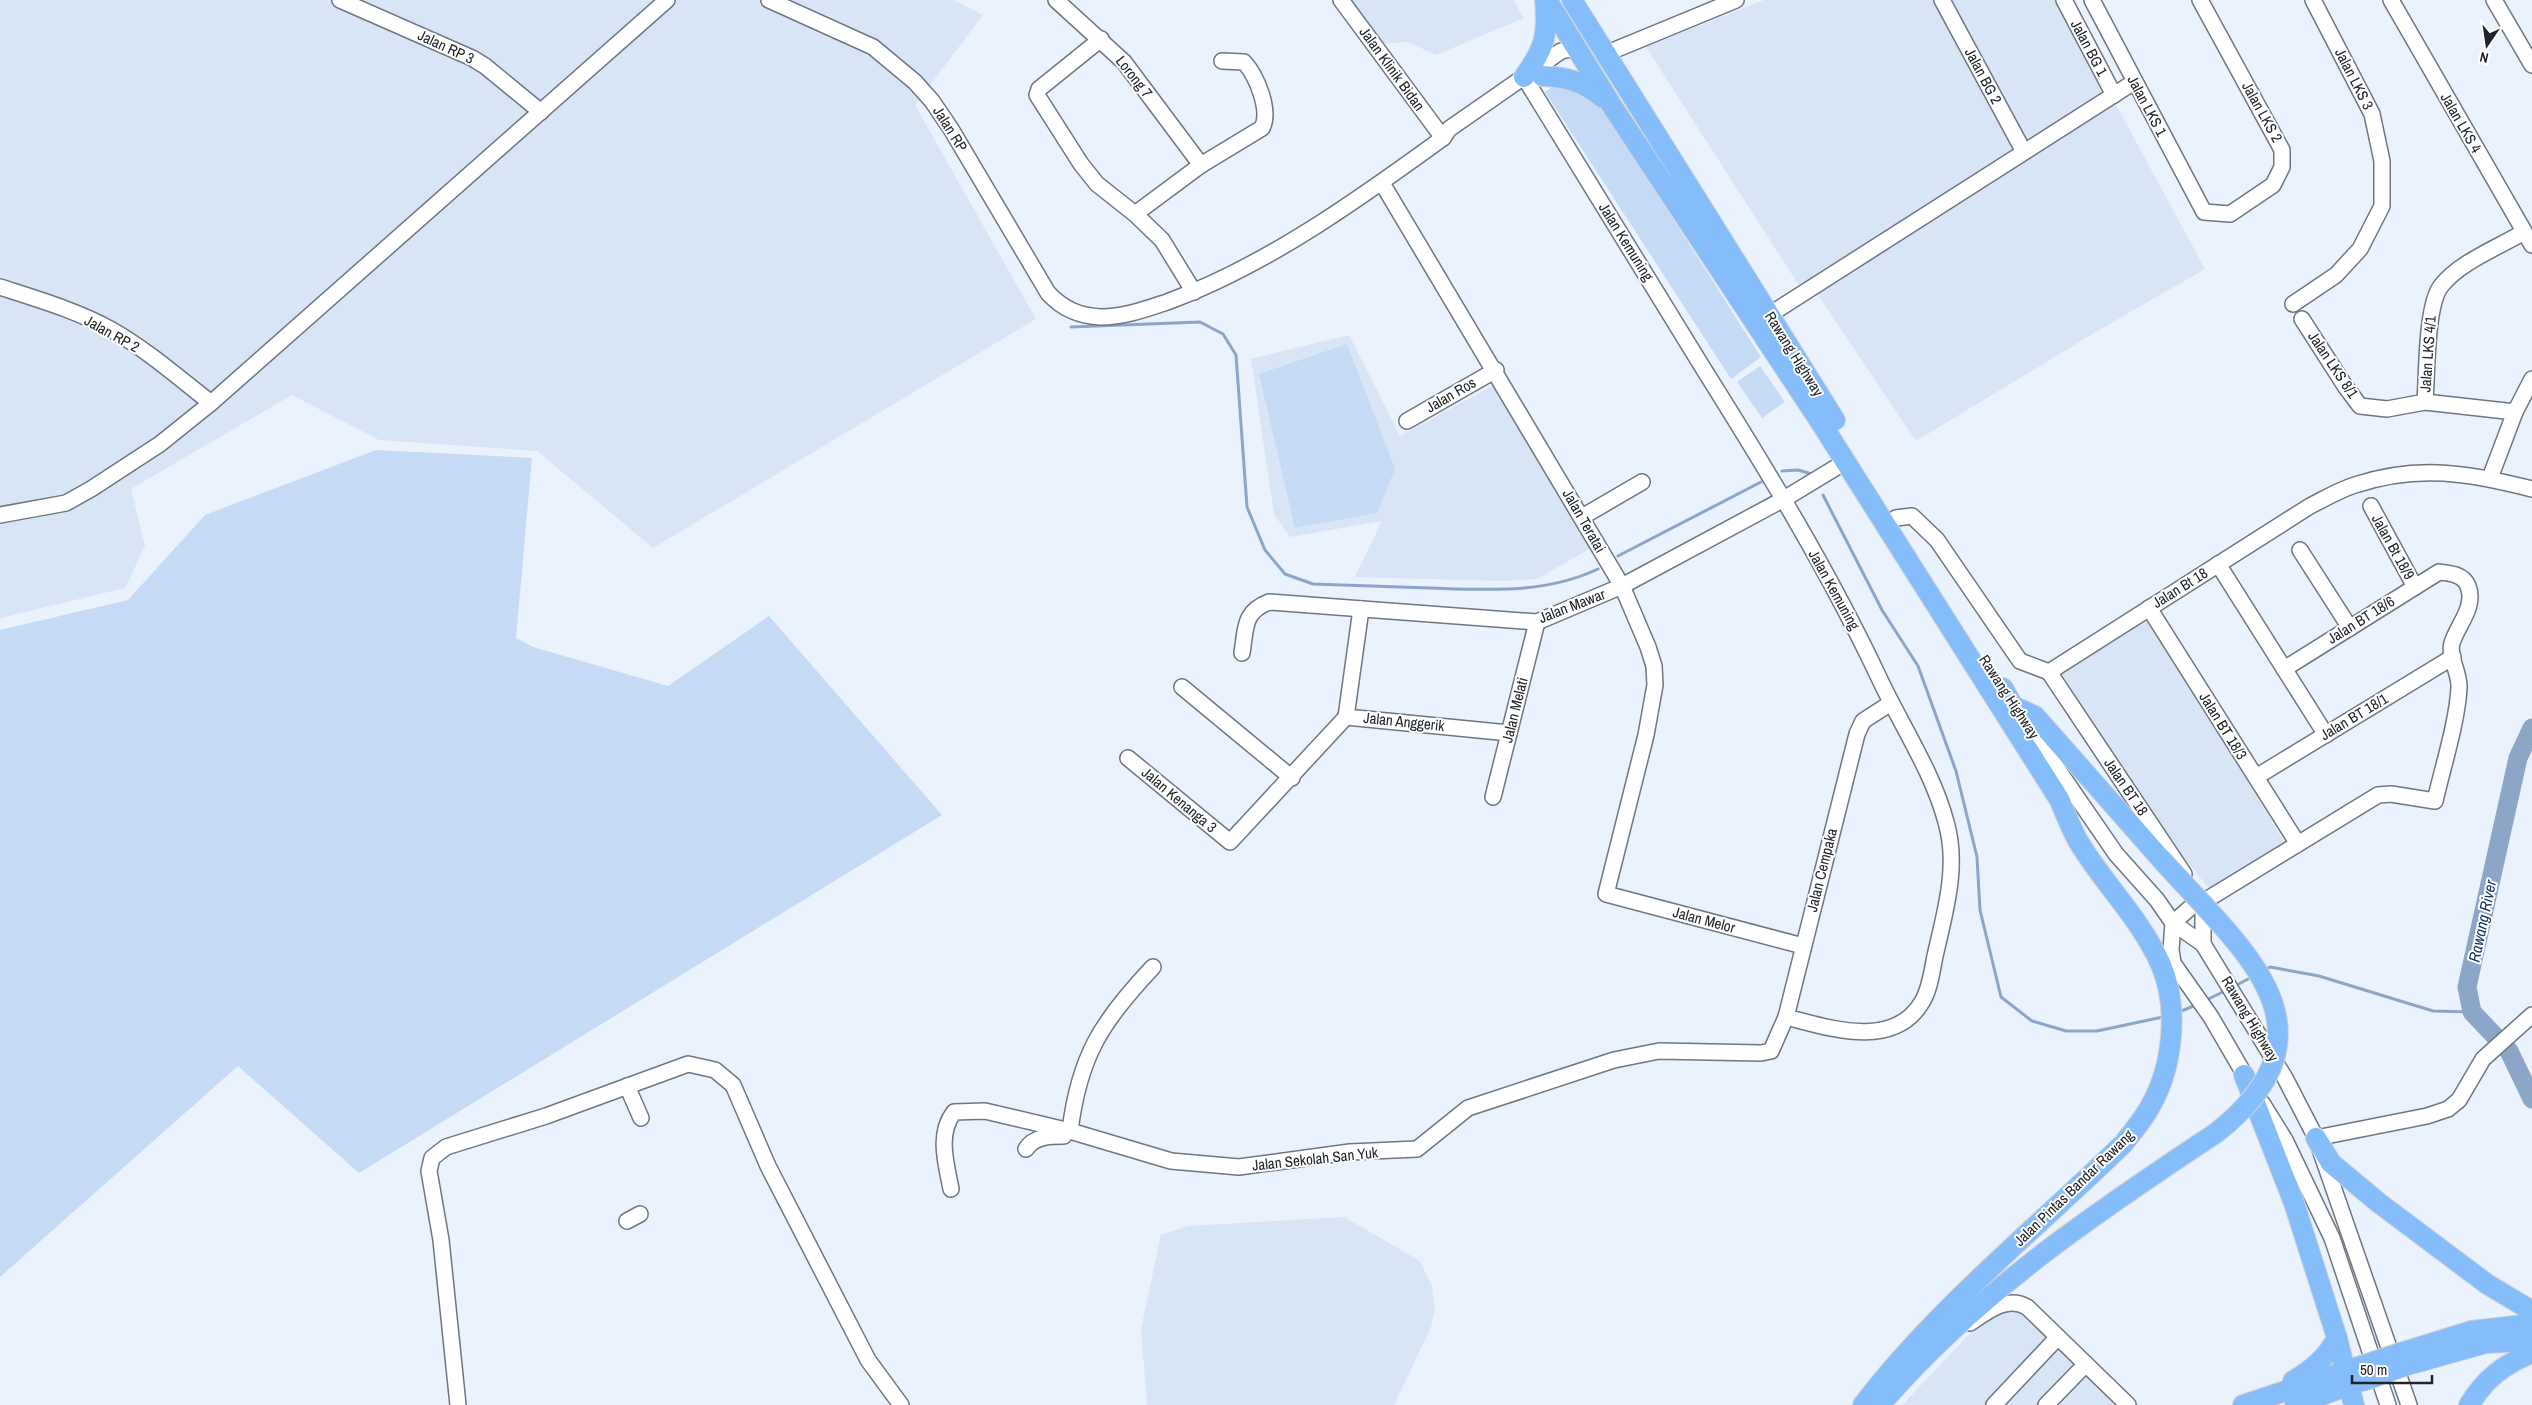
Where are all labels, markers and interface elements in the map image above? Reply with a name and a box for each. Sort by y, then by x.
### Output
street label: Jalan BG 1 [2066,16,2113,80]
north arrow [2462,20,2512,70]
street label: Jalan Klinik Bidan [1355,22,1430,115]
street label: Jalan RP 3 [415,24,478,69]
street label: Jalan BG 2 [1960,44,2007,108]
street label: Jalan LKS 3 [2330,44,2379,113]
text: N [2478,48,2490,67]
street label: Lorong 7 [1111,51,1158,102]
street label: Jalan LKS 1 [2123,72,2172,140]
street label: Jalan LKS 2 [2237,78,2288,146]
street label: Jalan LKS 4 [2436,89,2487,157]
street label: Jalan RP [928,102,973,155]
street label: Jalan Kemuning [1594,198,1659,285]
street label: Rawang Highway [1760,307,1829,401]
street label: Jalan RP 2 [81,310,144,357]
street label: Jalan LKS 4/1 [2414,315,2441,393]
street label: Jalan LKS 8/1 [2303,327,2364,402]
street label: Jalan Ros [1422,372,1480,417]
street label: Jalan Teratai [1558,485,1611,556]
street label: Jalan Bt 18/9 [2367,510,2420,583]
street label: Jalan Kemuning [1804,546,1865,634]
street label: Jalan Bt 18 [2148,562,2212,613]
street label: Jalan Mawar [1536,583,1608,628]
street label: Jalan BT 18/6 [2323,591,2399,649]
street label: Rawang Highway [1974,651,2045,744]
street label: Jalan Melati [1496,675,1533,745]
street label: Jalan BT 18/3 [2194,688,2252,764]
street label: Jalan BT 18/1 [2316,688,2392,745]
street label: Jalan Anggerik [1362,707,1446,736]
street label: Jalan BT 18 [2099,754,2154,820]
street label: Jalan Kenanga 3 [1137,762,1222,837]
street label: Jalan Cempaka [1801,826,1842,914]
water label: Rawang River [2463,877,2502,964]
street label: Jalan Melor [1671,901,1738,938]
street label: Rawang Highway [2217,972,2285,1066]
street label: Jalan Pintas Bandar Rawang [2009,1125,2138,1251]
street label: Jalan Sekolah San Yuk [1251,1141,1380,1176]
scale bar [2352,1352,2432,1384]
text: 50 m [2360,1359,2387,1380]

